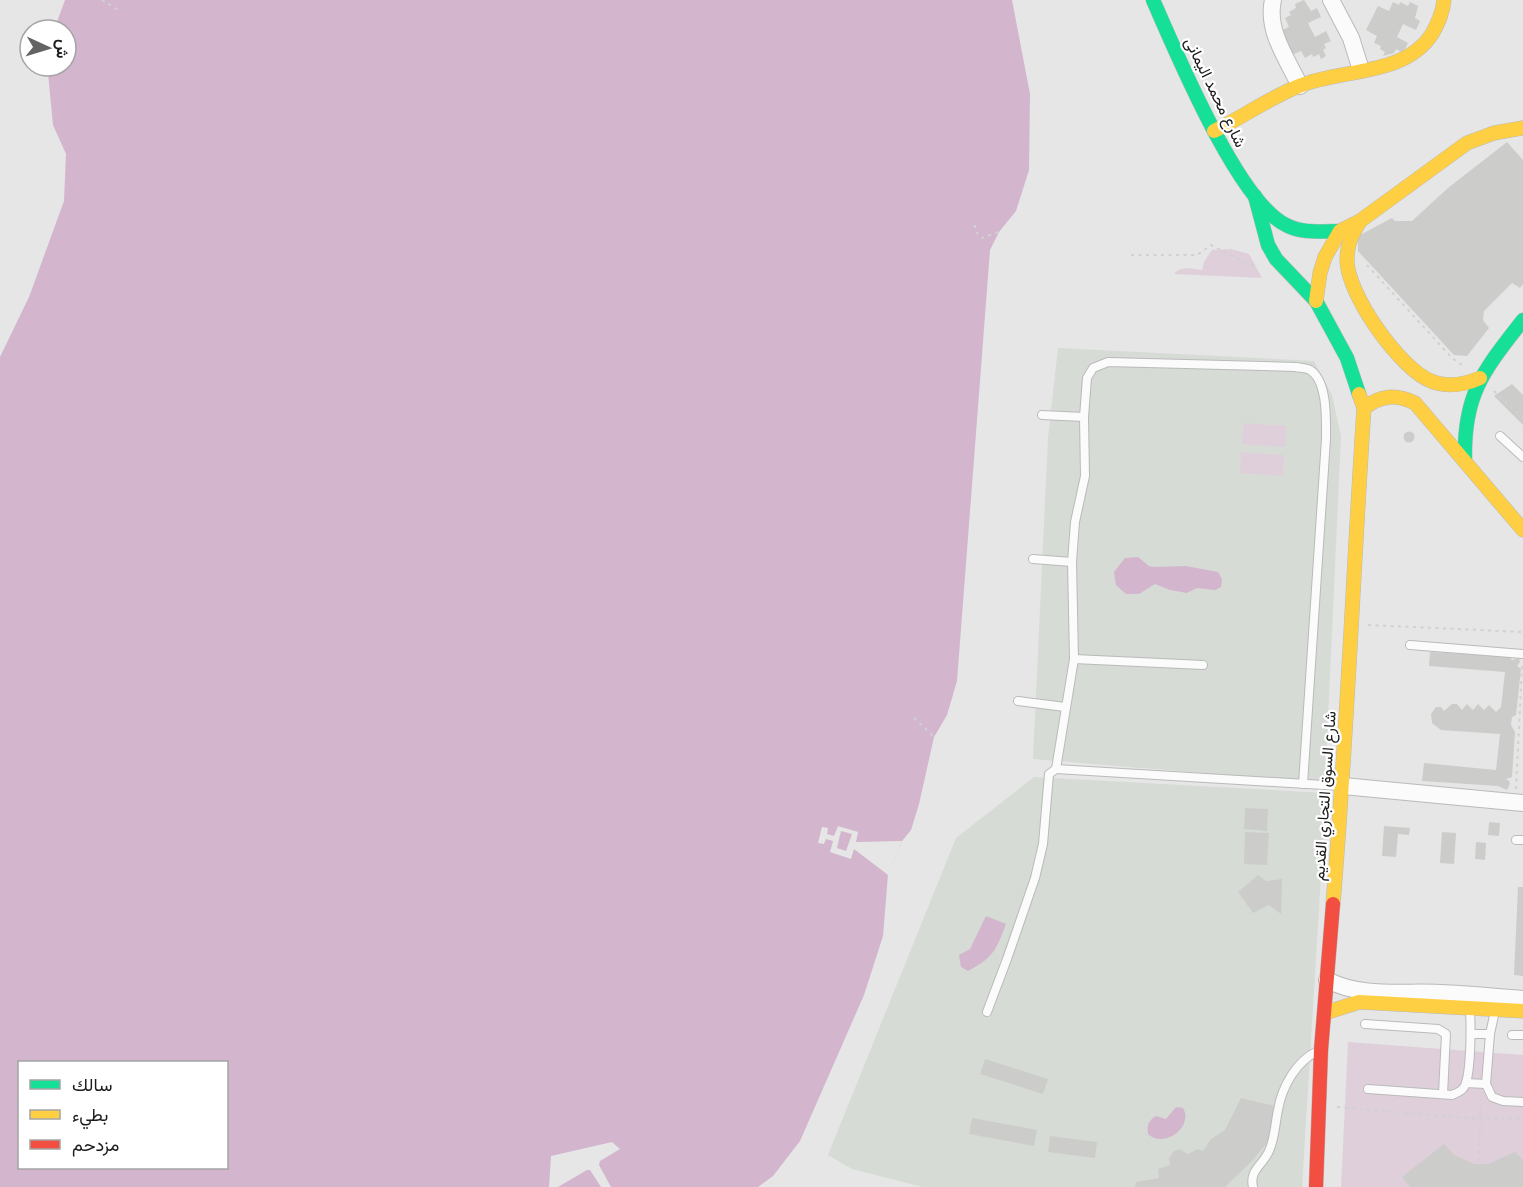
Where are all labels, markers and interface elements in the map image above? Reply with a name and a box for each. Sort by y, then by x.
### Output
north arrow [18,18,78,78]
street label: شارع محمد اليمانى [1179,34,1251,151]
text: ش [52,39,74,59]
street label: شارع السوق التجاري القديم [1308,710,1344,882]
legend [18,1061,228,1169]
text: سالك [72,1073,112,1095]
text: بطيء [72,1103,108,1130]
text: مزدحم [72,1133,119,1157]

